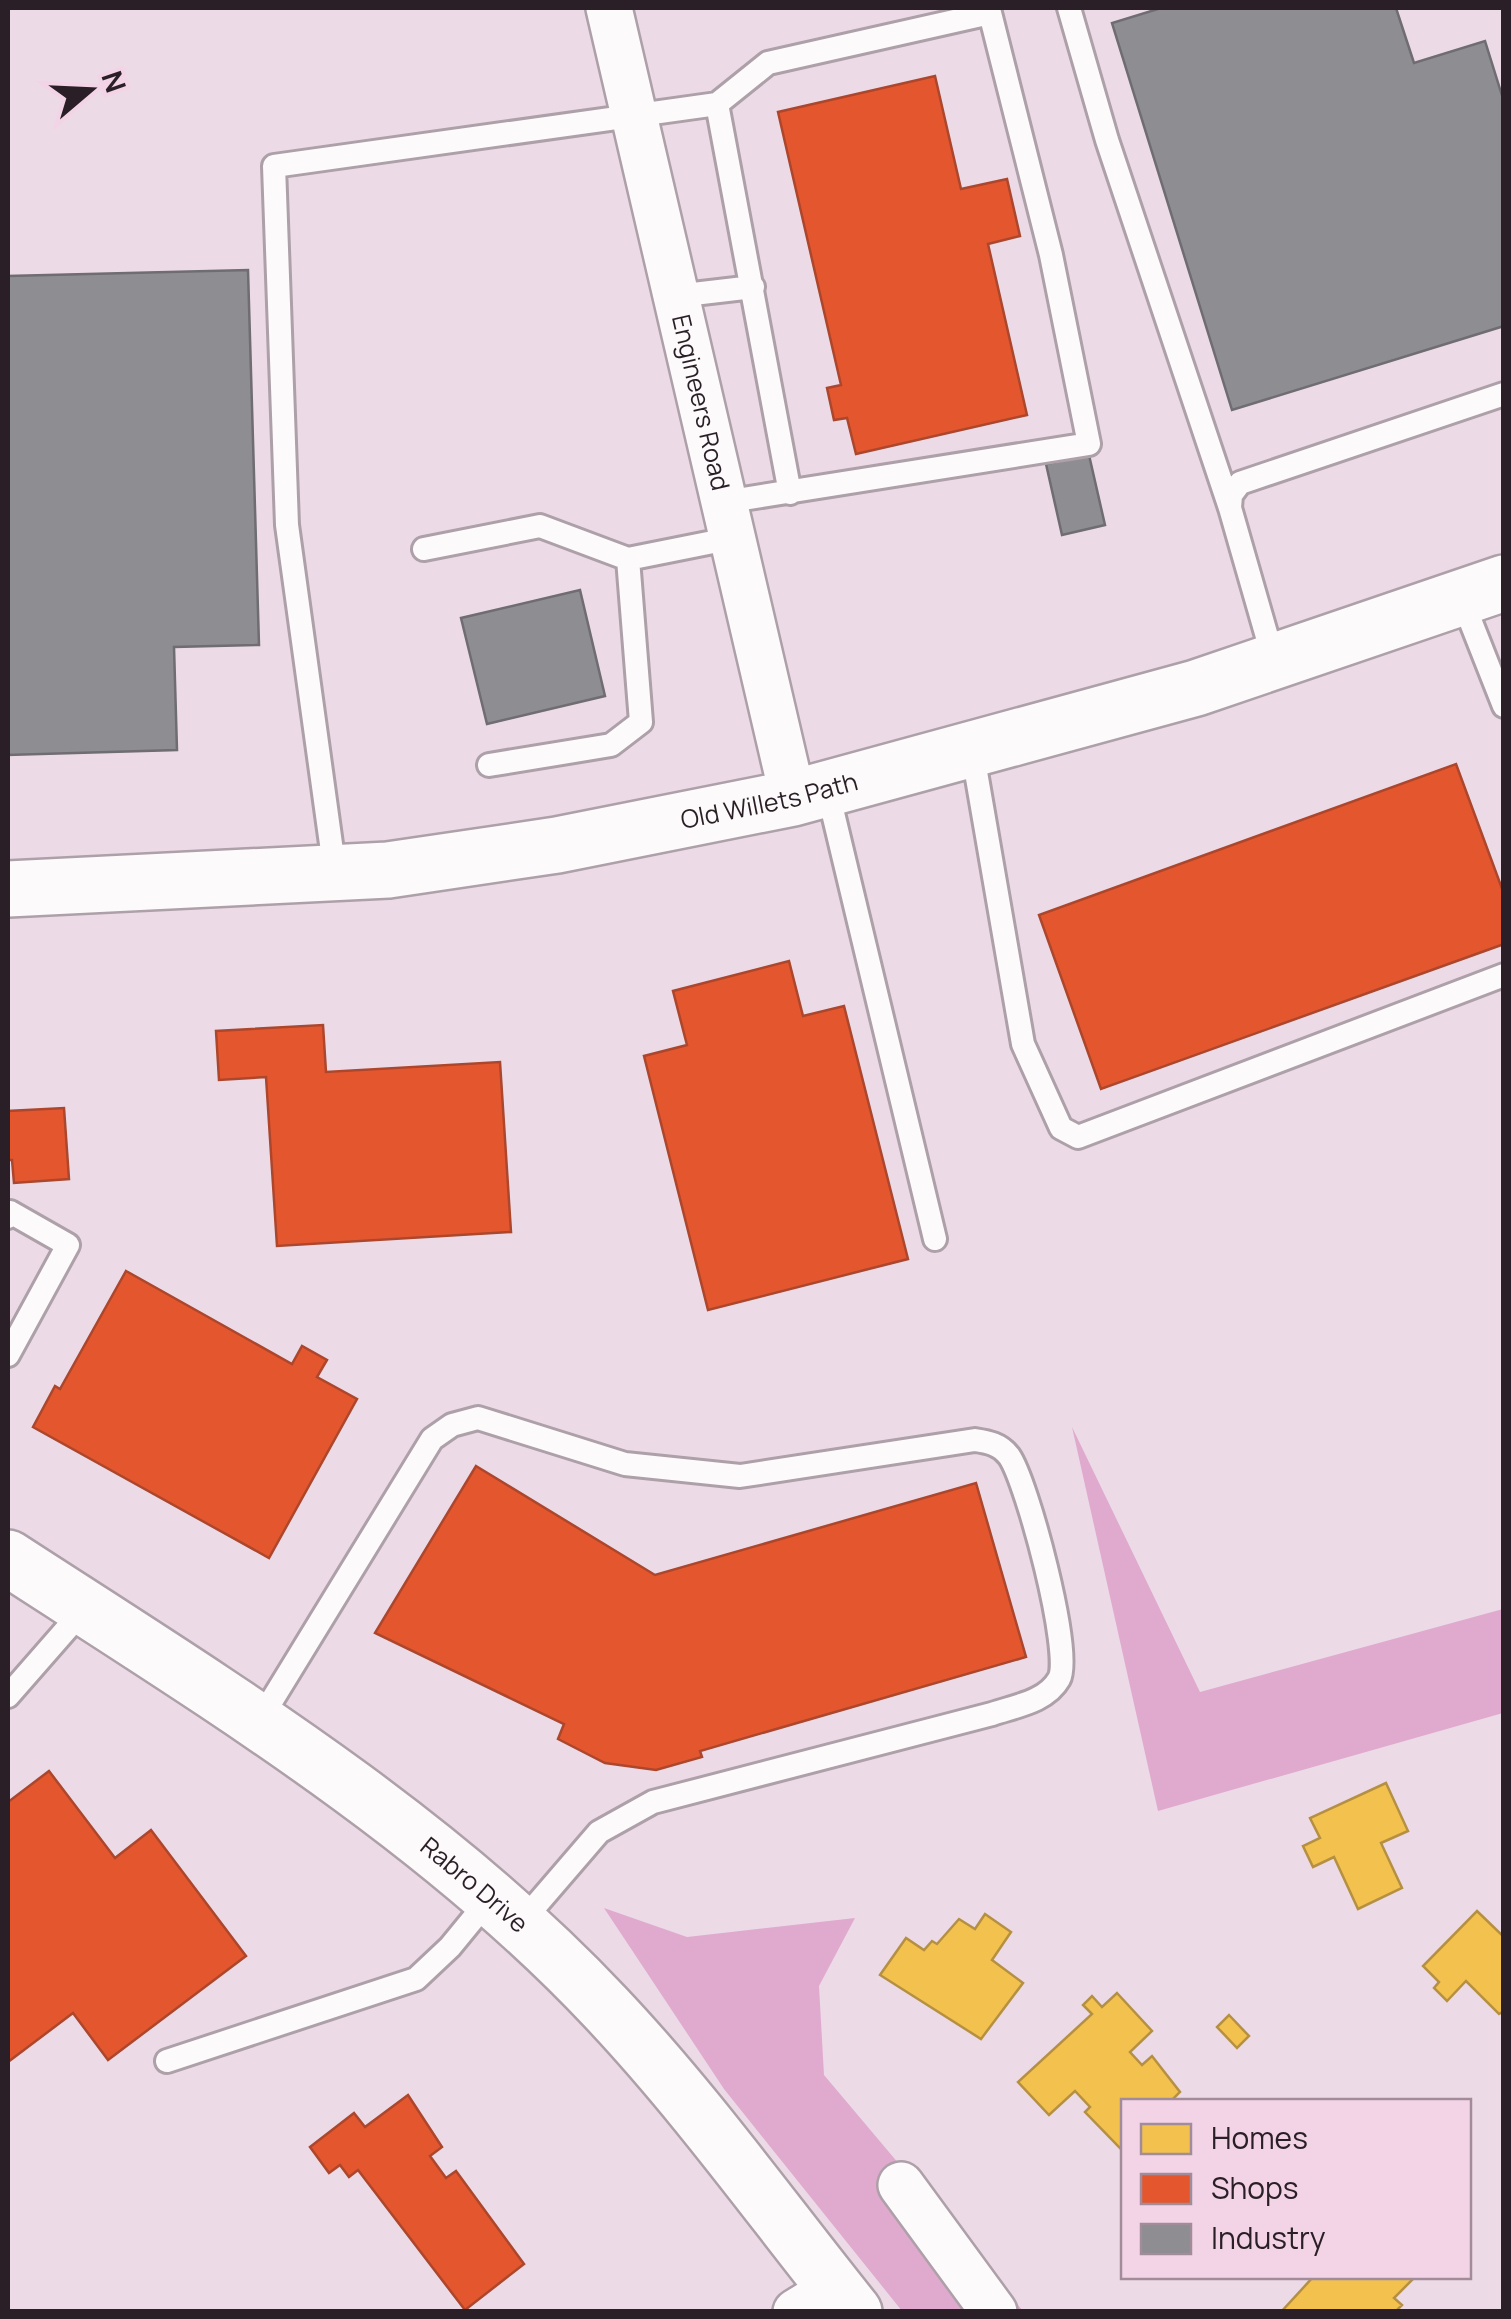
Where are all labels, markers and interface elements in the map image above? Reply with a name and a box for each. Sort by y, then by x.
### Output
north arrow [40,40,140,140]
text: N [93,66,136,97]
street label: Engineers Road [664,311,739,494]
street label: Old Willets Path [678,763,861,837]
street label: Rabro Drive [413,1828,536,1940]
legend [1121,2099,1471,2279]
text: Homes [1211,2117,1308,2158]
text: Shops [1211,2167,1298,2208]
text: Industry [1211,2217,1326,2258]

